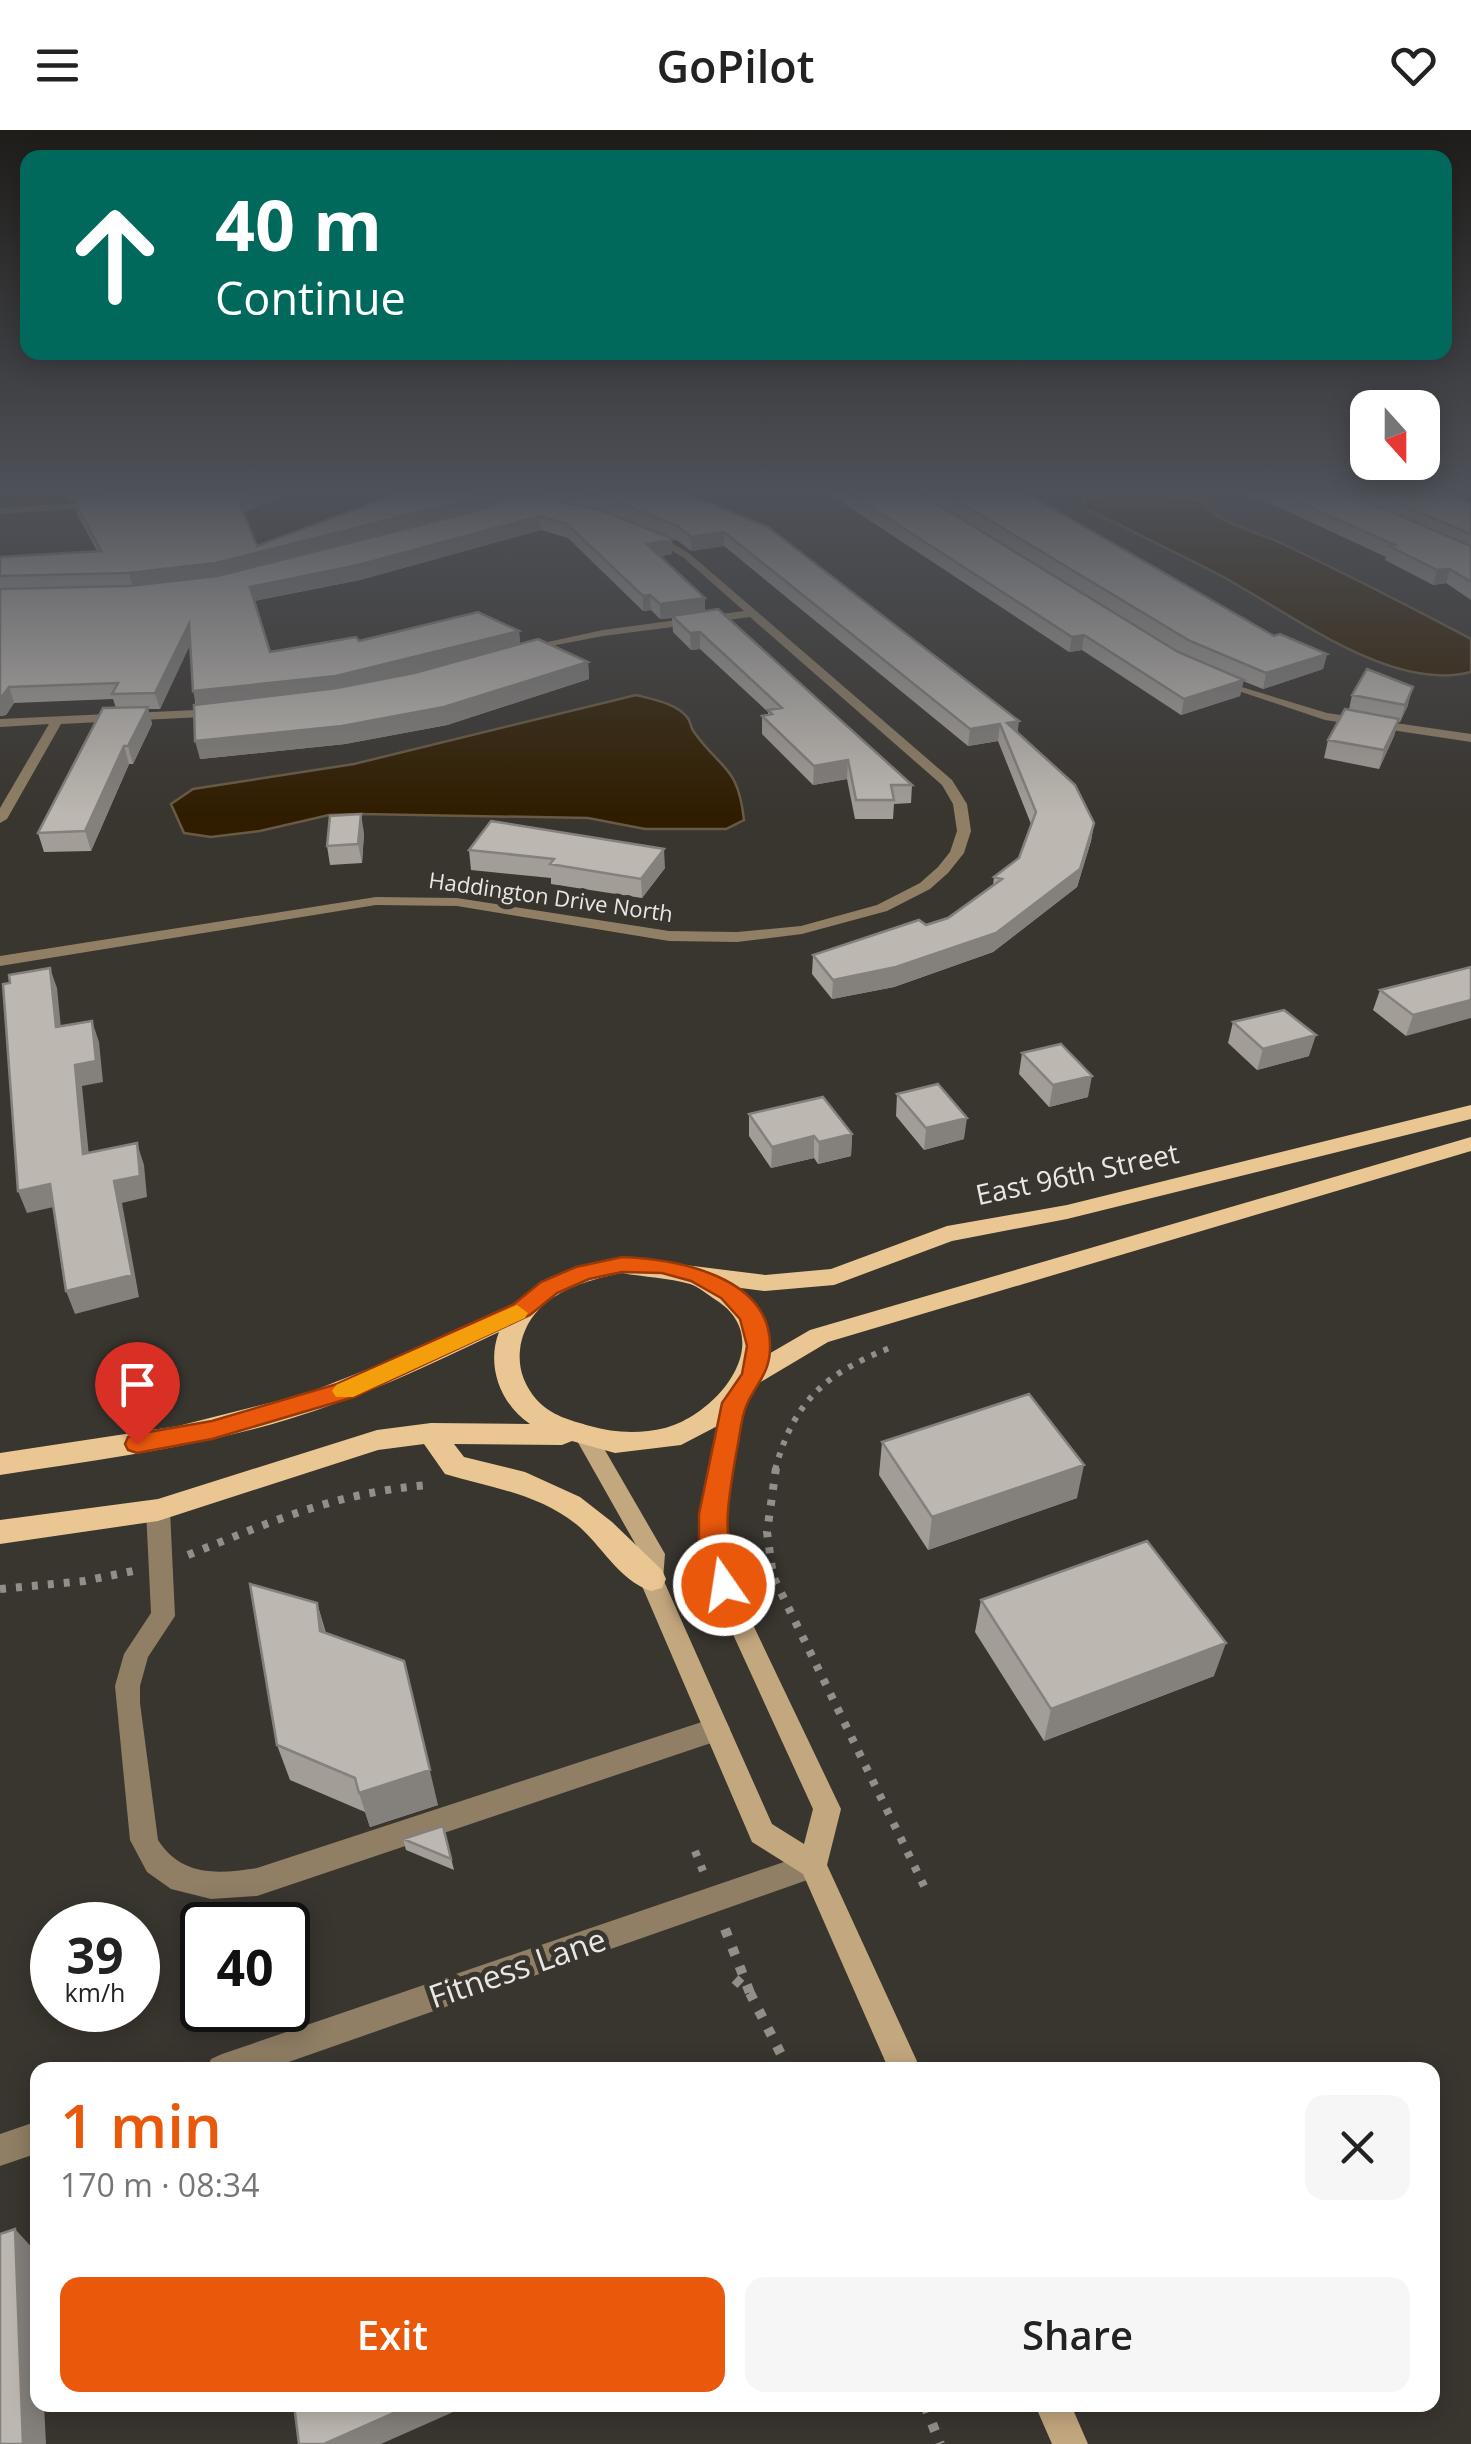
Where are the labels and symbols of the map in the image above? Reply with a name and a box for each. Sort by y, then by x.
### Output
north arrow [1350,390,1440,480]
street label: Haddington Drive North [427,864,675,928]
street label: East 96th Street [972,1133,1182,1213]
pin [95,1342,180,1445]
position arrow [672,1533,776,1637]
speed limit sign: 40 [180,1902,310,2032]
street label: Fitness Lane [423,1917,611,2017]

